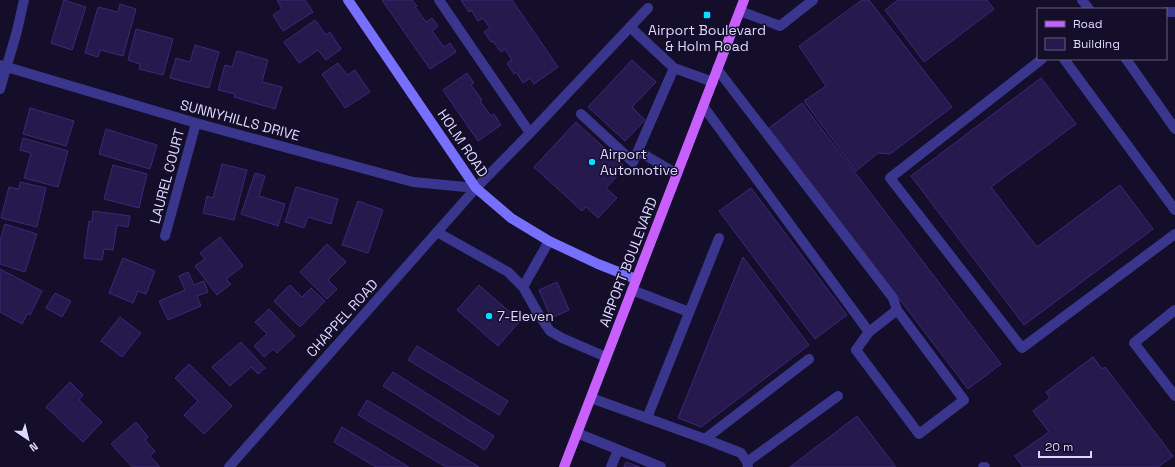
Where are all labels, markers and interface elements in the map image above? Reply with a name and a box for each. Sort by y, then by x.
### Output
legend [1037,8,1167,60]
marker: Airport Boulevard & Holm Road [702,10,712,20]
text: Road [1073,16,1102,32]
place label: Airport Boulevard & Holm Road [648,21,766,55]
text: Building [1073,36,1120,52]
street label: SUNNYHILLS DRIVE [178,95,302,145]
street label: HOLM ROAD [434,106,492,180]
street label: LAUREL COURT [146,126,188,226]
place label: Airport Automotive [600,145,678,179]
marker: Airport Automotive [587,157,597,167]
street label: AIRPORT BOULEVARD [595,195,661,329]
street label: CHAPPEL ROAD [302,275,382,361]
place label: 7-Eleven [497,307,554,325]
marker: 7-Eleven [484,311,494,321]
north arrow [8,419,48,459]
scale bar [1039,433,1091,459]
text: N [27,439,41,455]
text: 20 m [1045,439,1073,455]

